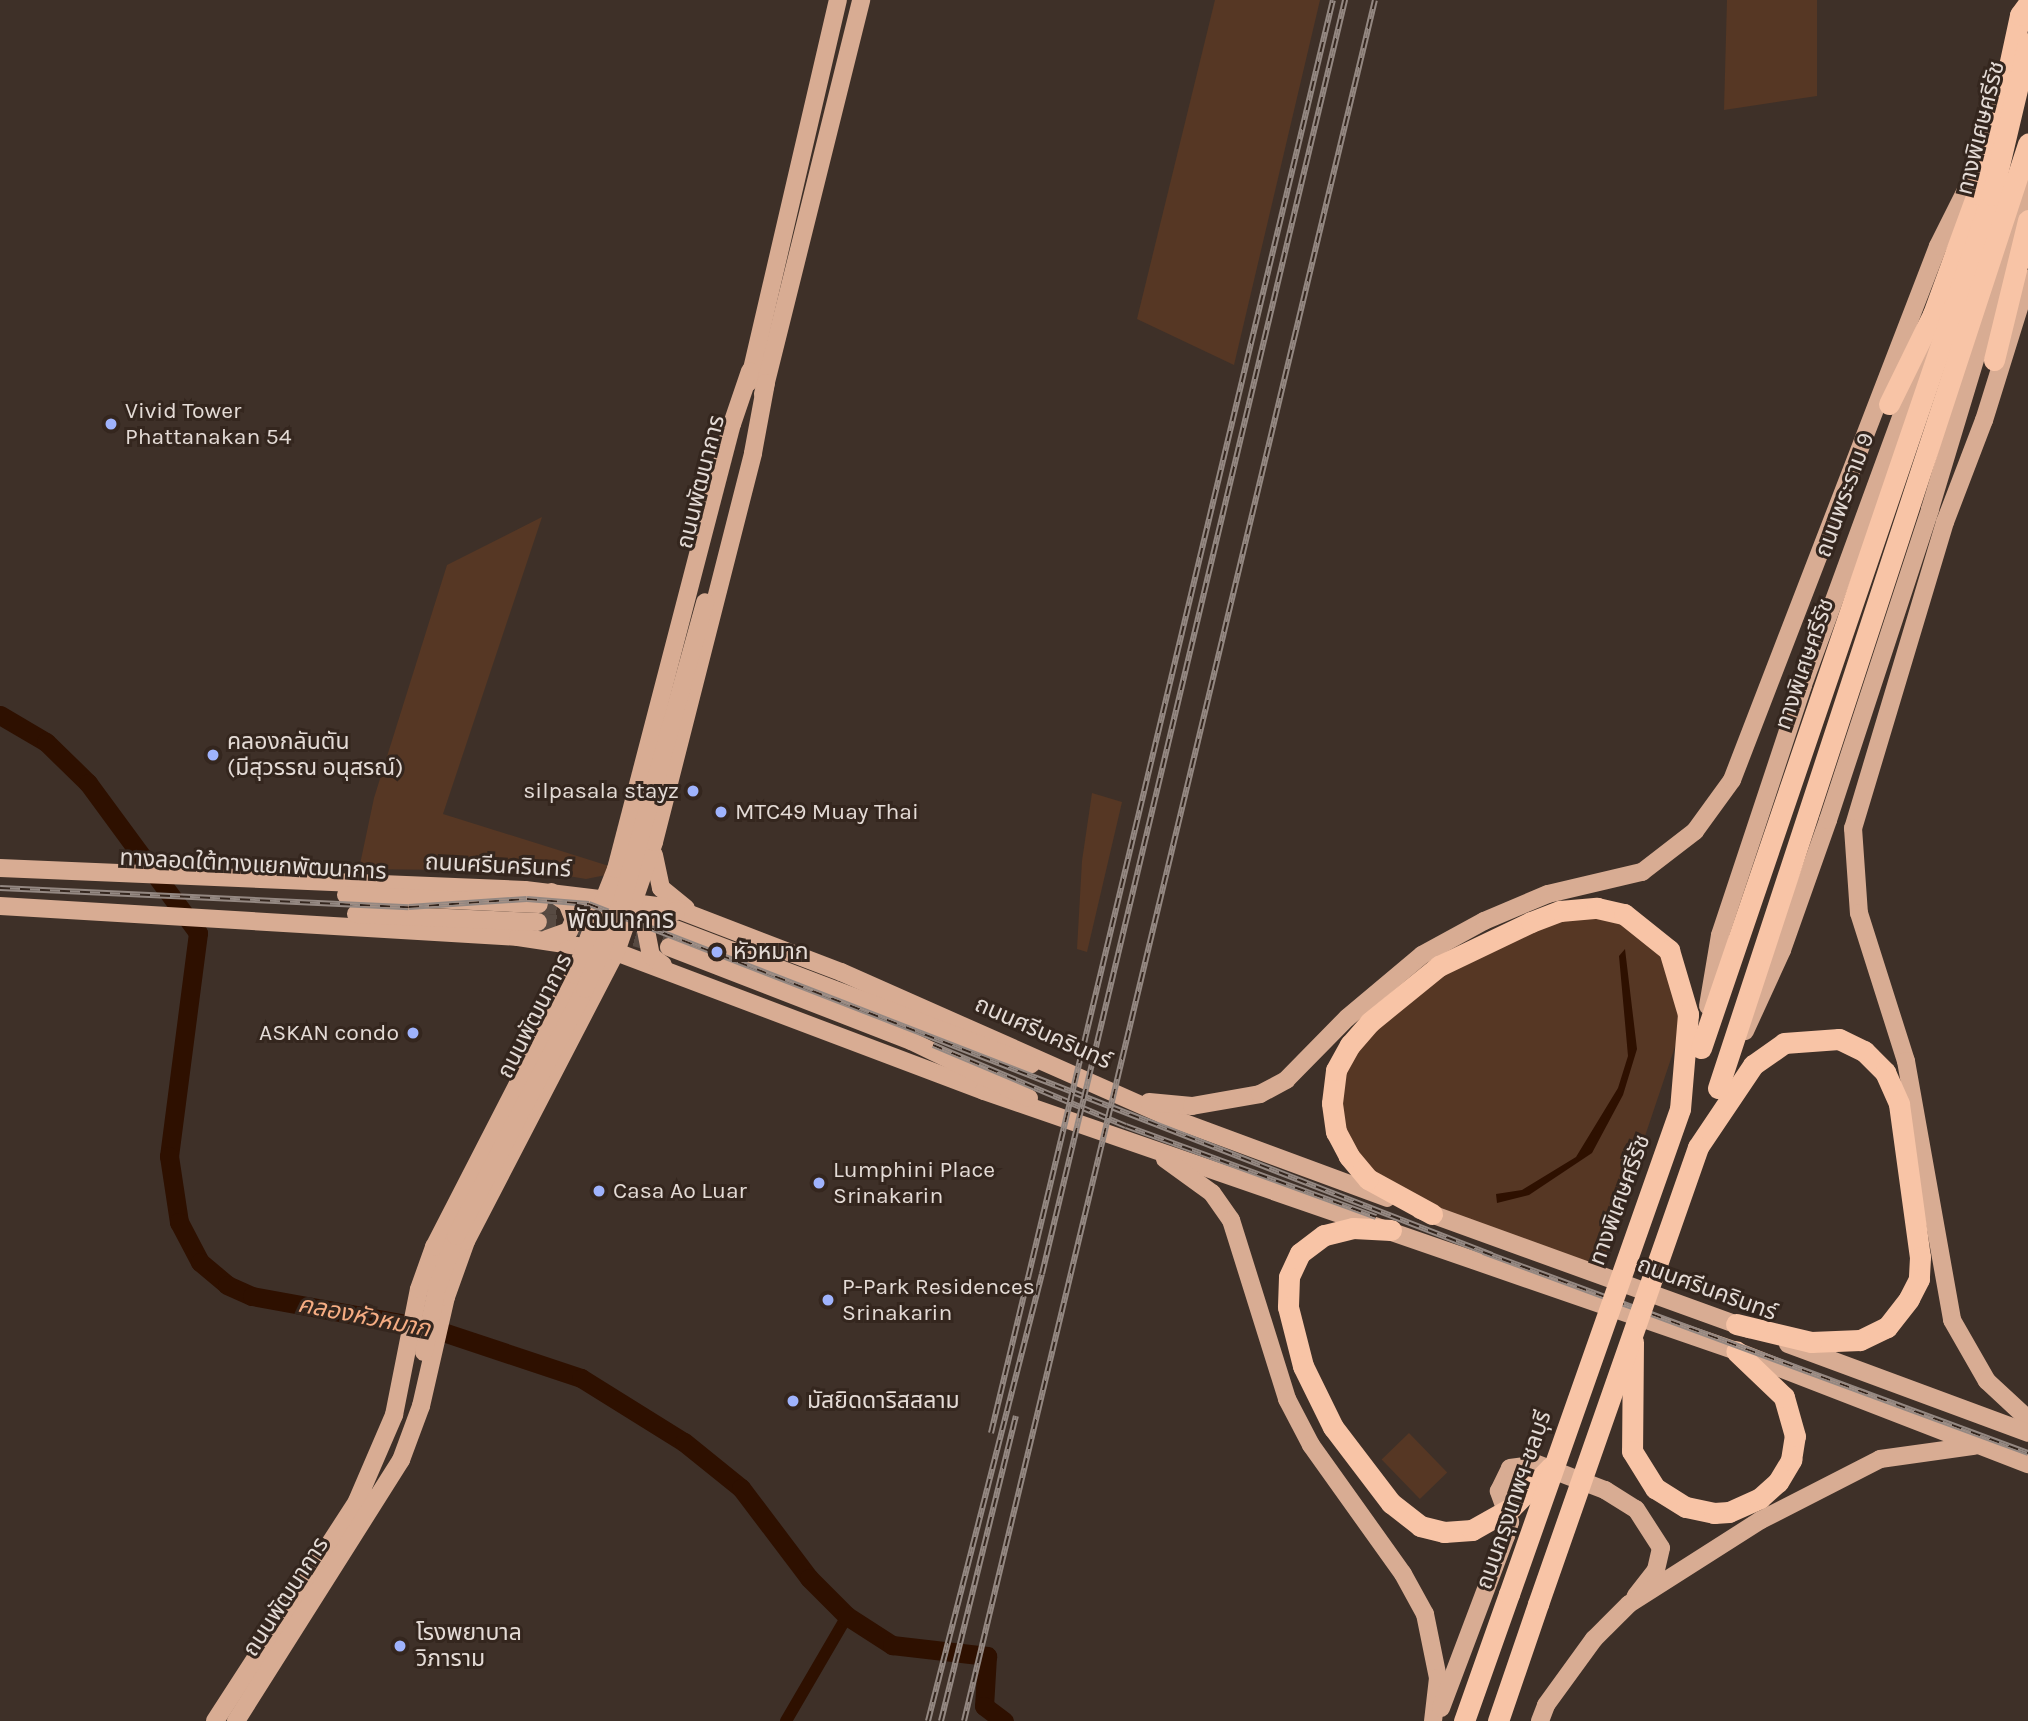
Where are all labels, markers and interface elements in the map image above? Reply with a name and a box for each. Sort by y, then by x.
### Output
street label: ทางพิเศษศรีรัช [1951,58,2011,198]
place label: Vivid Tower Phattanakan 54 [125,397,292,451]
street label: ถนนพัฒนาการ [671,412,731,552]
marker: Vivid Tower Phattanakan 54 [103,416,119,432]
street label: ถนนพระราม 9 [1810,429,1880,561]
street label: ทางพิเศษศรีรัช [1770,595,1840,733]
place label: คลองกลันตัน (มีสุวรรณ อนุสรณ์) [227,728,403,782]
marker: คลองกลันตัน (มีสุวรรณ อนุสรณ์) [205,747,221,763]
place label: silpasala stayz [523,777,679,805]
marker: silpasala stayz [685,783,701,799]
place label: MTC49 Muay Thai [735,798,919,826]
marker: MTC49 Muay Thai [713,804,729,820]
street label: ทางลอดใต้ทางแยกพัฒนาการ [119,844,387,886]
street label: ถนนศรีนครินทร์ [424,848,572,884]
district label: พัฒนาการ [568,904,674,936]
place label: หัวหมาก [733,938,809,966]
marker: หัวหมาก [707,942,727,962]
street label: ถนนพัฒนาการ [492,949,578,1083]
street label: ถนนศรีนครินทร์ [970,991,1116,1075]
place label: ASKAN condo [259,1019,399,1047]
marker: ASKAN condo [405,1025,421,1041]
street label: ทางพิเศษศรีรัช [1584,1131,1656,1269]
place label: Lumphini Place Srinakarin [833,1156,995,1210]
marker: Lumphini Place Srinakarin [811,1175,827,1191]
place label: Casa Ao Luar [613,1177,747,1205]
marker: Casa Ao Luar [591,1183,607,1199]
street label: ถนนศรีนครินทร์ [1633,1251,1781,1327]
place label: P-Park Residences Srinakarin [842,1273,1035,1327]
water label: คลองหัวหมาก [295,1290,433,1344]
marker: P-Park Residences Srinakarin [820,1292,836,1308]
place label: มัสยิดดาริสสลาม [807,1387,960,1415]
marker: มัสยิดดาริสสลาม [785,1393,801,1409]
street label: ถนนกรุงเทพฯ-ชลบุรี [1471,1407,1557,1593]
street label: ถนนพัฒนาการ [237,1532,335,1662]
place label: โรงพยาบาล วิภาราม [416,1619,522,1673]
marker: โรงพยาบาล วิภาราม [390,1636,410,1656]

